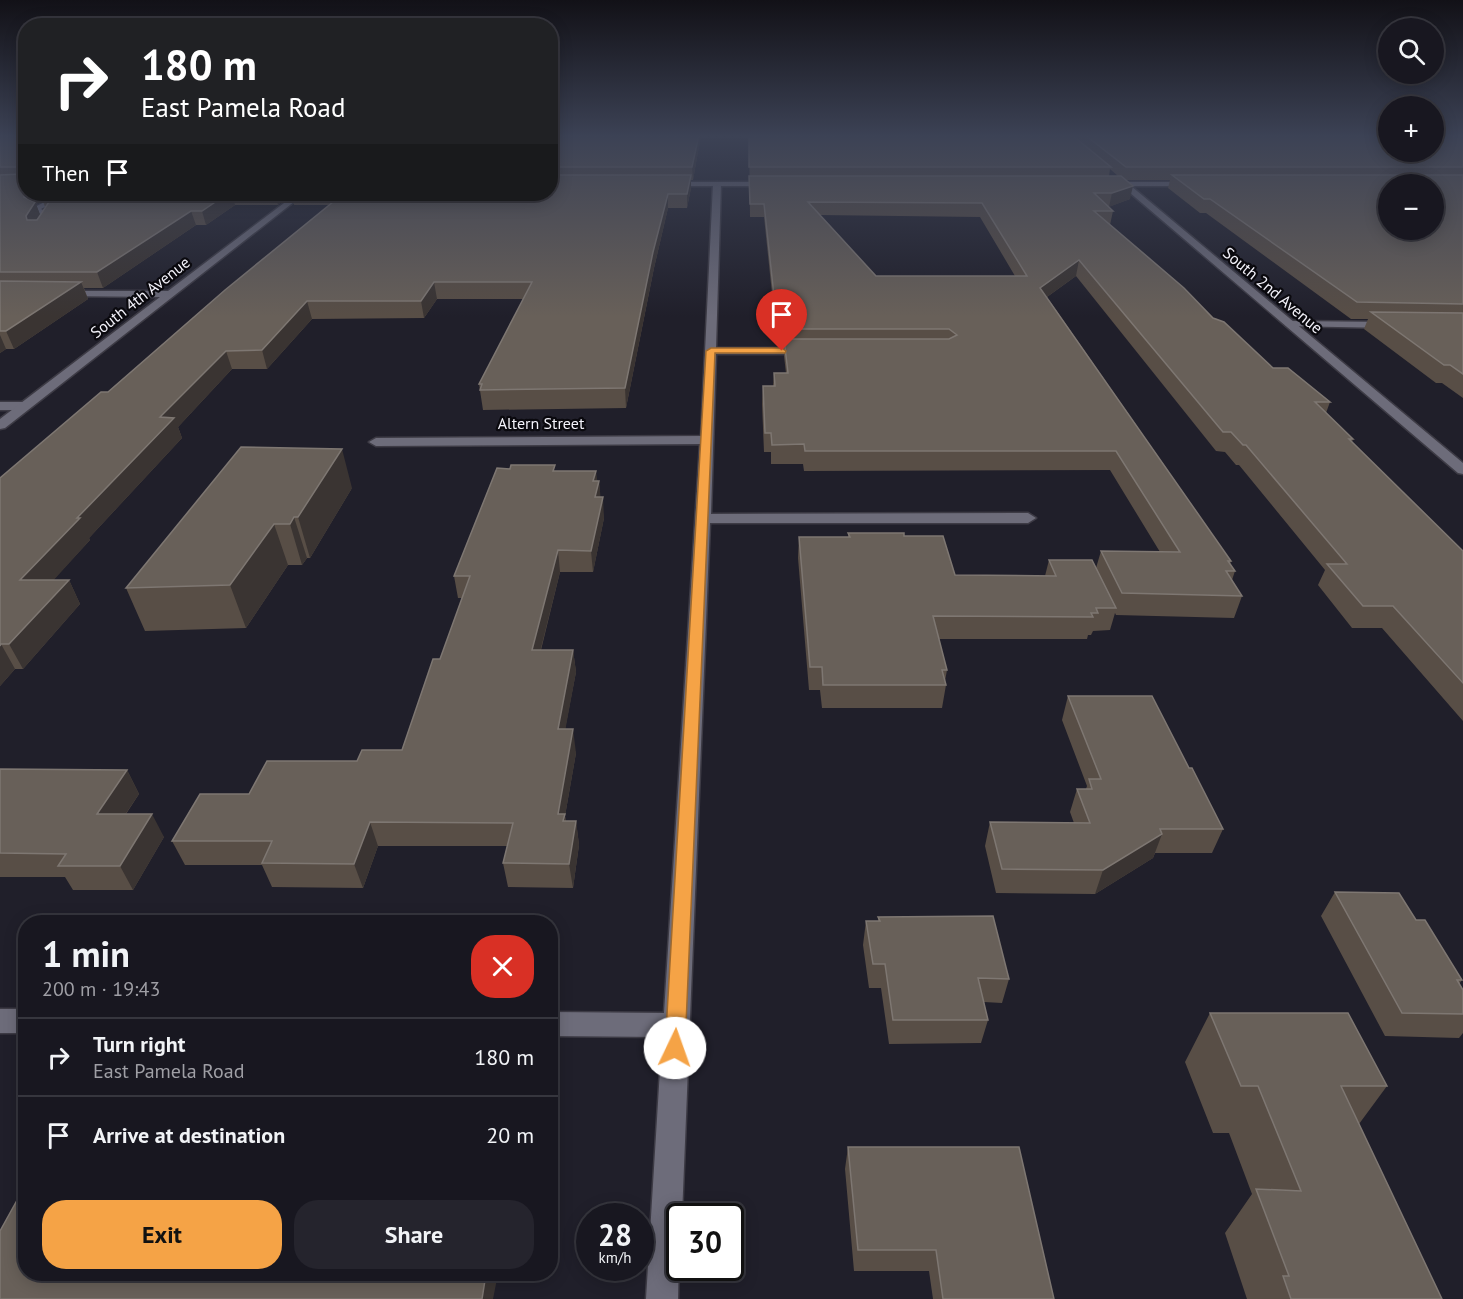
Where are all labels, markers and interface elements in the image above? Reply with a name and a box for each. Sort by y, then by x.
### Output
map controls [1378,18,1444,240]
button: search [1378,18,1444,84]
text: 180 m [141,37,257,92]
icon: right [42,42,120,120]
text: East Pamela Road [141,90,345,124]
button: + [1378,96,1444,162]
icon: arrive [101,156,134,189]
text: Then [42,159,89,187]
button: − [1378,174,1444,240]
street label: South 2nd Avenue [1219,243,1327,337]
street label: South 4th Avenue [86,252,194,342]
pin [756,289,807,351]
icon: arrive [765,298,798,331]
street label: Altern Street [498,413,585,433]
text: 1 min [42,930,130,977]
button: close [471,935,534,998]
text: 200 m · 19:43 [42,976,160,1002]
position arrow [643,1016,707,1080]
text: Turn right [93,1030,185,1058]
icon: right [42,1041,75,1074]
text: 180 m [474,1043,534,1071]
text: East Pamela Road [93,1058,244,1084]
icon: arrive [42,1119,75,1152]
text: Arrive at destination [93,1121,285,1149]
text: 20 m [486,1121,534,1149]
button: Exit [42,1200,282,1269]
button: Share [294,1200,534,1269]
speed limit sign: 30 [666,1203,744,1281]
text: 28 [598,1215,632,1254]
text: km/h [599,1248,631,1267]

